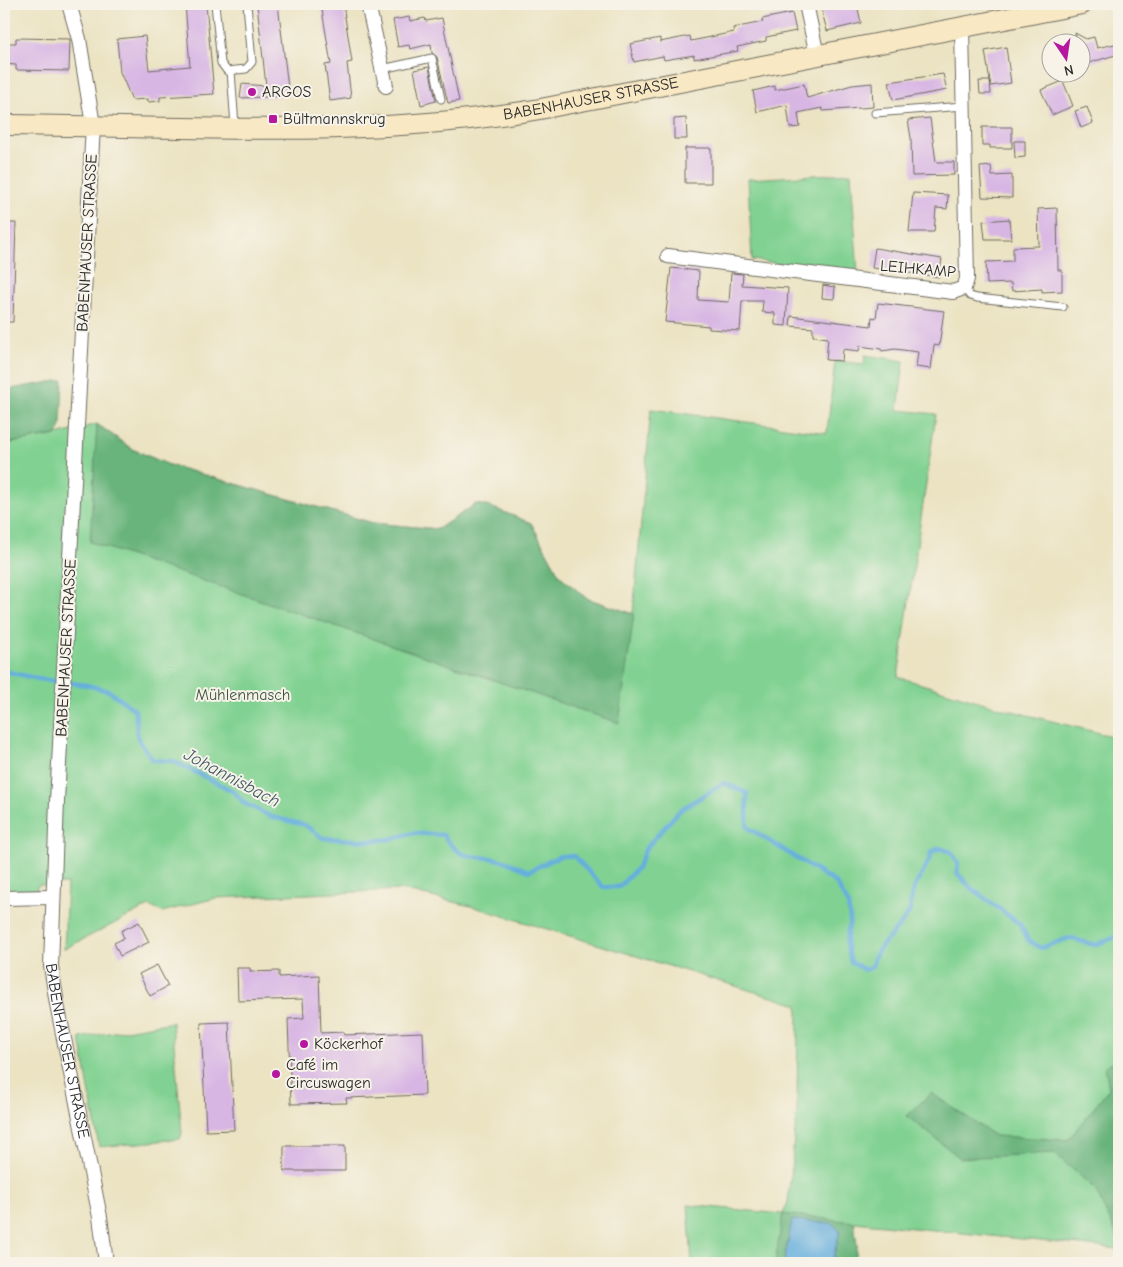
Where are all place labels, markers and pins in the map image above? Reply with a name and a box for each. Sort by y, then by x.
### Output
place label: ARGOS [262,83,312,101]
marker: ARGOS [246,86,258,98]
place label: Bültmannskrug [283,110,386,128]
marker: Bültmannskrug [267,113,279,125]
place label: Köckerhof [314,1035,384,1053]
marker: Köckerhof [298,1038,310,1050]
place label: Café im Circuswagen [286,1056,371,1092]
marker: Café im Circuswagen [270,1068,282,1080]

